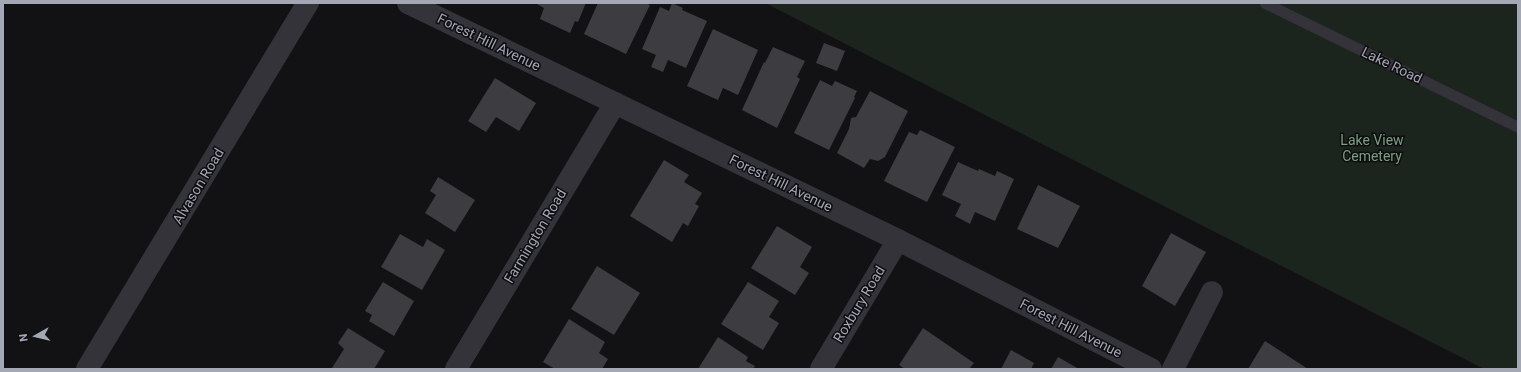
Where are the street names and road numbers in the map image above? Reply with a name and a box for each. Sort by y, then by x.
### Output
street label: Forest Hill Avenue [435,10,543,74]
street label: Lake Road [1359,43,1425,87]
street label: Alvason Road [169,145,227,227]
street label: Forest Hill Avenue [727,151,835,215]
street label: Farmington Road [500,186,570,286]
street label: Roxbury Road [830,263,888,345]
street label: Forest Hill Avenue [1017,295,1125,361]

